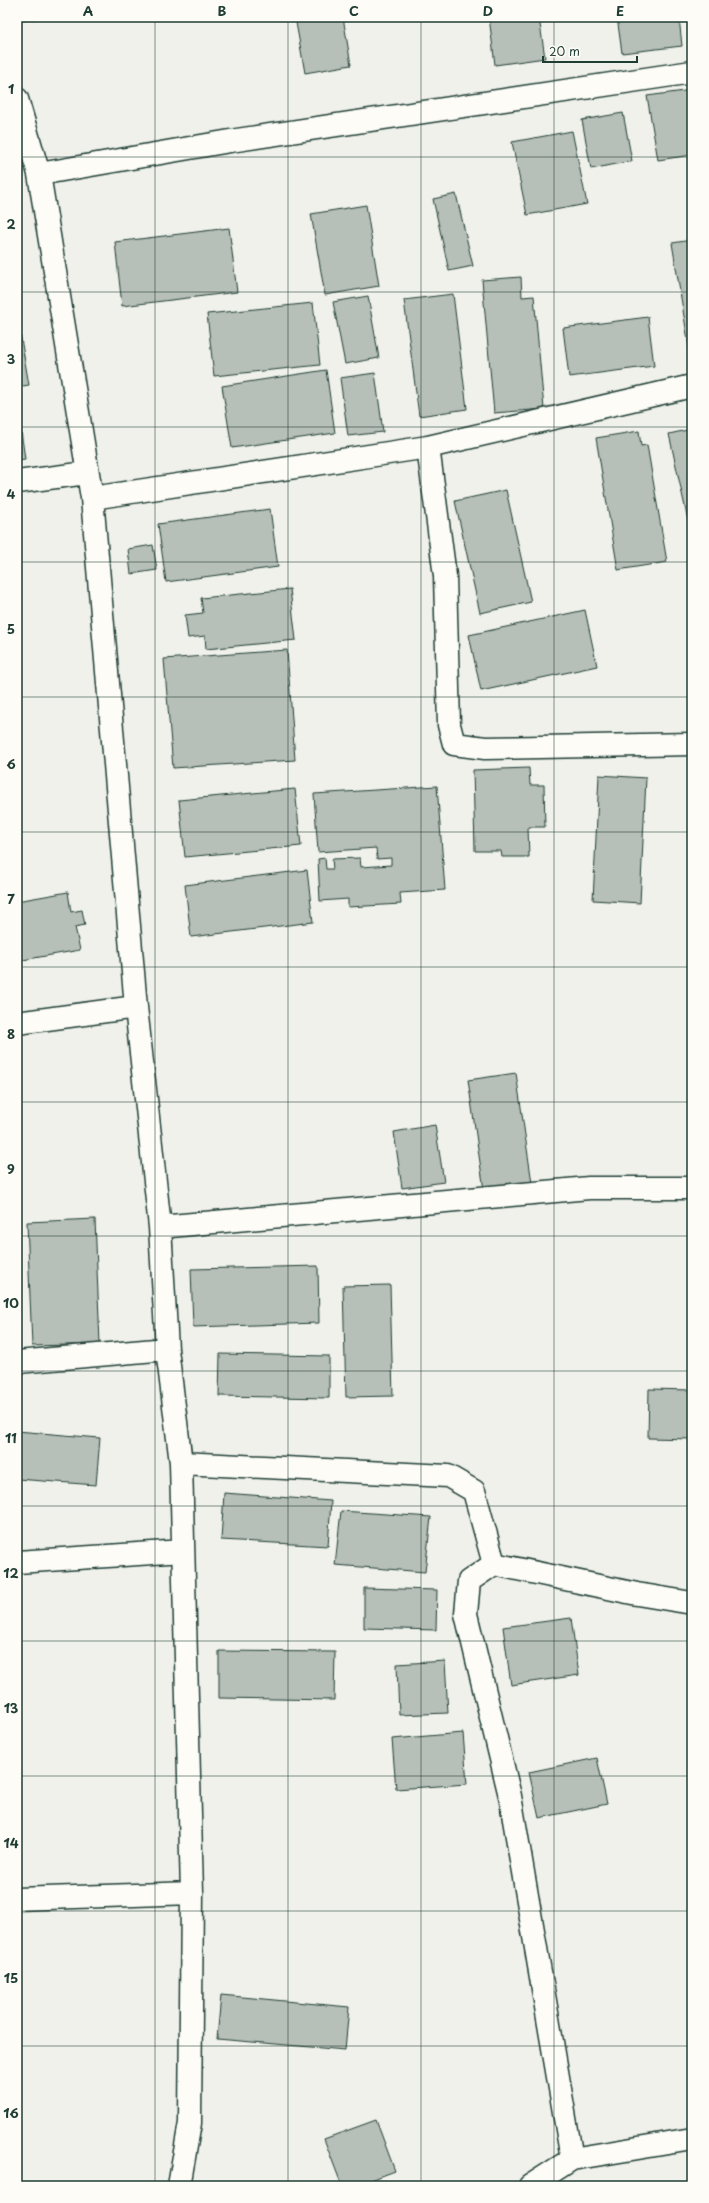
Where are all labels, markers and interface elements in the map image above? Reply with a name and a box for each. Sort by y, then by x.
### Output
text: A [83,1,93,20]
text: B [218,1,227,20]
text: C [349,1,359,20]
text: D [483,1,493,20]
text: E [616,1,624,20]
scale bar [543,38,637,64]
text: 20 m [549,42,580,60]
text: 1 [8,79,14,98]
text: 2 [6,214,16,233]
text: 3 [7,349,16,368]
text: 4 [7,484,16,503]
text: 5 [7,619,15,638]
text: 6 [6,754,16,773]
text: 7 [7,889,15,908]
text: 8 [7,1024,15,1043]
text: 9 [7,1159,15,1178]
text: 10 [3,1293,19,1312]
text: 11 [5,1428,17,1447]
text: 12 [3,1563,19,1582]
text: 13 [4,1698,19,1717]
text: 14 [3,1833,19,1852]
text: 15 [4,1968,18,1987]
text: 16 [3,2103,19,2122]

